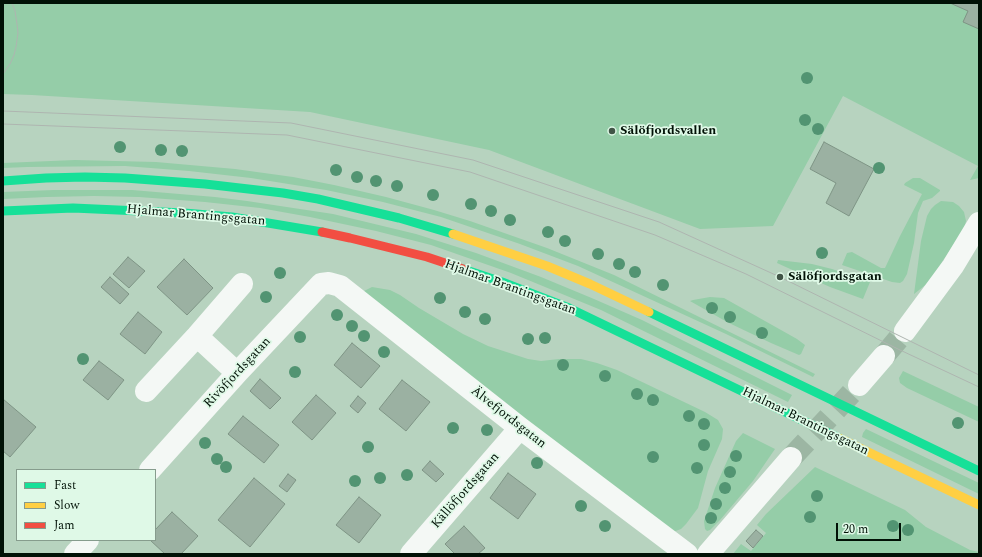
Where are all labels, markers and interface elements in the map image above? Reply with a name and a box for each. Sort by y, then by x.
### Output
place label: Sälöfjordsvallen [620,123,716,139]
marker: Sälöfjordsvallen [607,126,617,136]
street label: Hjalmar Brantingsgatan [126,202,266,230]
street label: Hjalmar Brantingsgatan [442,257,578,319]
place label: Sälöfjordsgatan [788,269,882,285]
marker: Sälöfjordsgatan [775,272,785,282]
street label: Rivöfjordsgatan [201,334,275,412]
street label: Älvefjordsgatan [467,384,549,452]
street label: Hjalmar Brantingsgatan [739,385,871,459]
street label: Källöfjordsgatan [429,450,503,532]
legend [16,469,156,541]
text: Fast [54,476,76,495]
text: Slow [54,496,79,515]
scale bar [838,515,903,541]
text: Jam [54,516,75,535]
text: 20 m [843,520,868,539]

